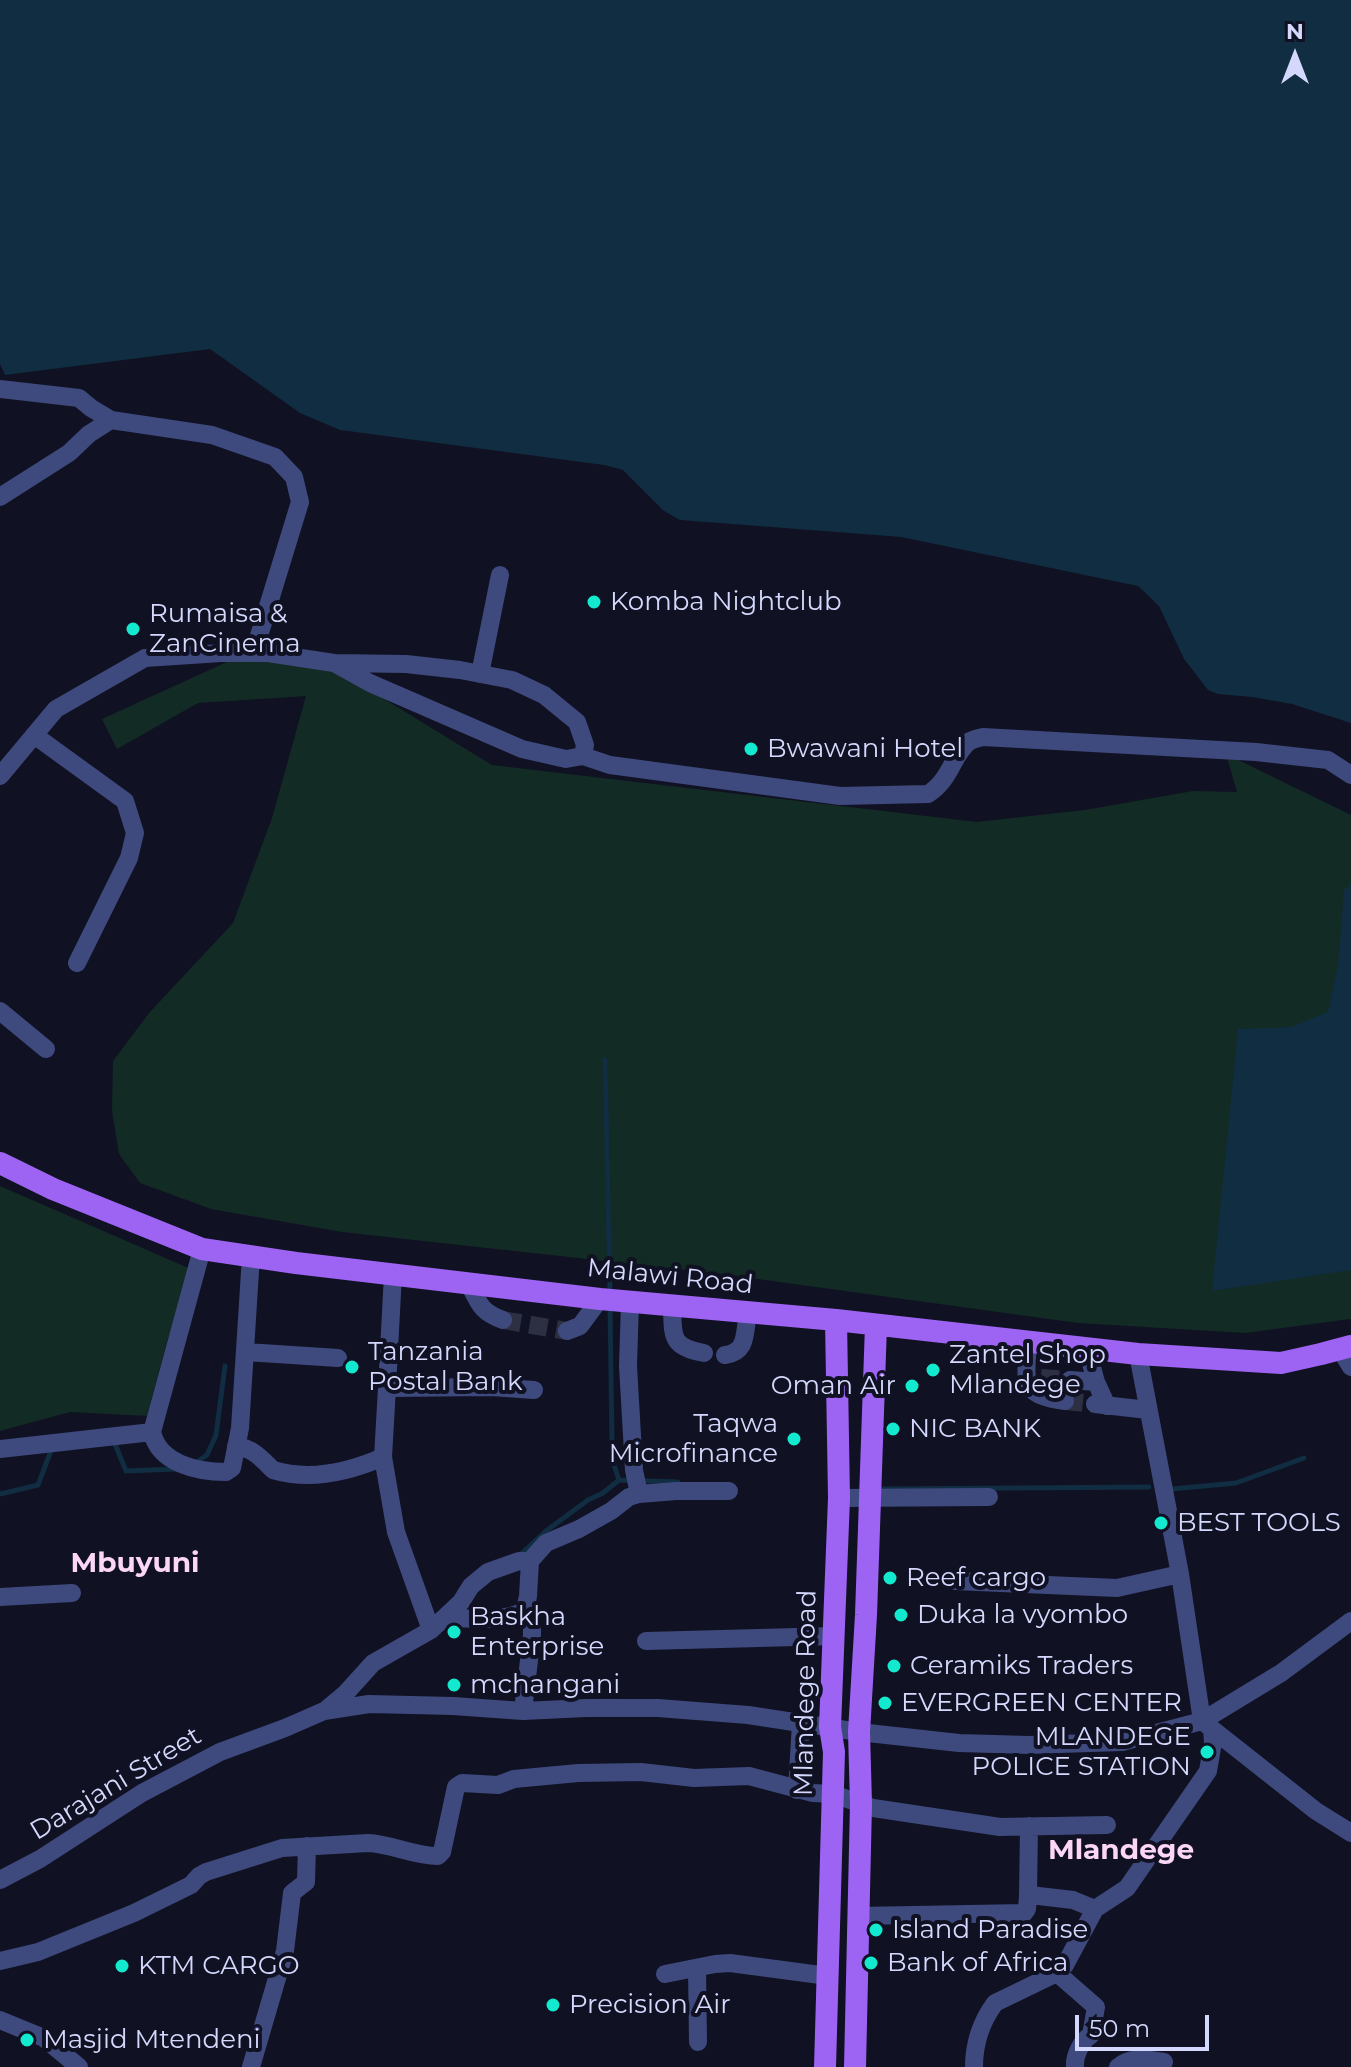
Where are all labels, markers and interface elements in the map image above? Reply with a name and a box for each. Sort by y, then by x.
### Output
north arrow [1255,16,1335,96]
text: N [1286,18,1304,45]
place label: Komba Nightclub [610,586,842,618]
marker: Komba Nightclub [585,593,603,611]
place label: Rumaisa & ZanCinema [149,598,300,660]
marker: Rumaisa & ZanCinema [124,620,142,638]
place label: Bwawani Hotel [767,733,963,765]
marker: Bwawani Hotel [742,740,760,758]
street label: Malawi Road [585,1253,755,1301]
place label: Tanzania Postal Bank [368,1336,523,1398]
place label: Zantel Shop Mlandege [949,1339,1106,1400]
marker: Tanzania Postal Bank [343,1358,361,1376]
marker: Zantel Shop Mlandege [924,1361,942,1379]
place label: Oman Air [771,1370,896,1402]
marker: Oman Air [903,1377,921,1395]
place label: Taqwa Microfinance [609,1408,778,1470]
place label: NIC BANK [909,1413,1041,1445]
marker: NIC BANK [884,1420,902,1438]
marker: Taqwa Microfinance [785,1430,803,1448]
place label: BEST TOOLS [1177,1507,1341,1539]
marker: BEST TOOLS [1152,1514,1170,1532]
district label: Mbuyuni [70,1547,200,1581]
place label: Reef cargo [906,1562,1046,1594]
marker: Reef cargo [881,1569,899,1587]
street label: Mlandege Road [789,1590,823,1796]
place label: Duka la vyombo [917,1599,1128,1631]
place label: Baskha Enterprise [470,1601,604,1662]
marker: Duka la vyombo [892,1606,910,1624]
marker: Baskha Enterprise [445,1623,463,1641]
place label: Ceramiks Traders [910,1650,1133,1682]
marker: Ceramiks Traders [885,1657,903,1675]
place label: mchangani [470,1669,620,1701]
marker: mchangani [445,1676,463,1694]
place label: EVERGREEN CENTER [901,1687,1182,1719]
marker: EVERGREEN CENTER [876,1694,894,1712]
street label: Darajani Street [25,1721,207,1847]
place label: MLANDEGE POLICE STATION [972,1721,1191,1782]
marker: MLANDEGE POLICE STATION [1198,1743,1216,1761]
district label: Mlandege [1048,1834,1194,1868]
place label: Island Paradise [892,1914,1088,1946]
marker: Island Paradise [867,1921,885,1939]
place label: Bank of Africa [887,1947,1068,1979]
place label: KTM CARGO [138,1950,300,1982]
marker: Bank of Africa [862,1954,880,1972]
marker: KTM CARGO [113,1957,131,1975]
place label: Precision Air [569,1989,731,2021]
marker: Precision Air [544,1996,562,2014]
scale bar [1079,1999,1213,2049]
text: 50 m [1089,2014,1150,2043]
place label: Masjid Mtendeni [43,2024,260,2056]
marker: Masjid Mtendeni [18,2031,36,2049]

